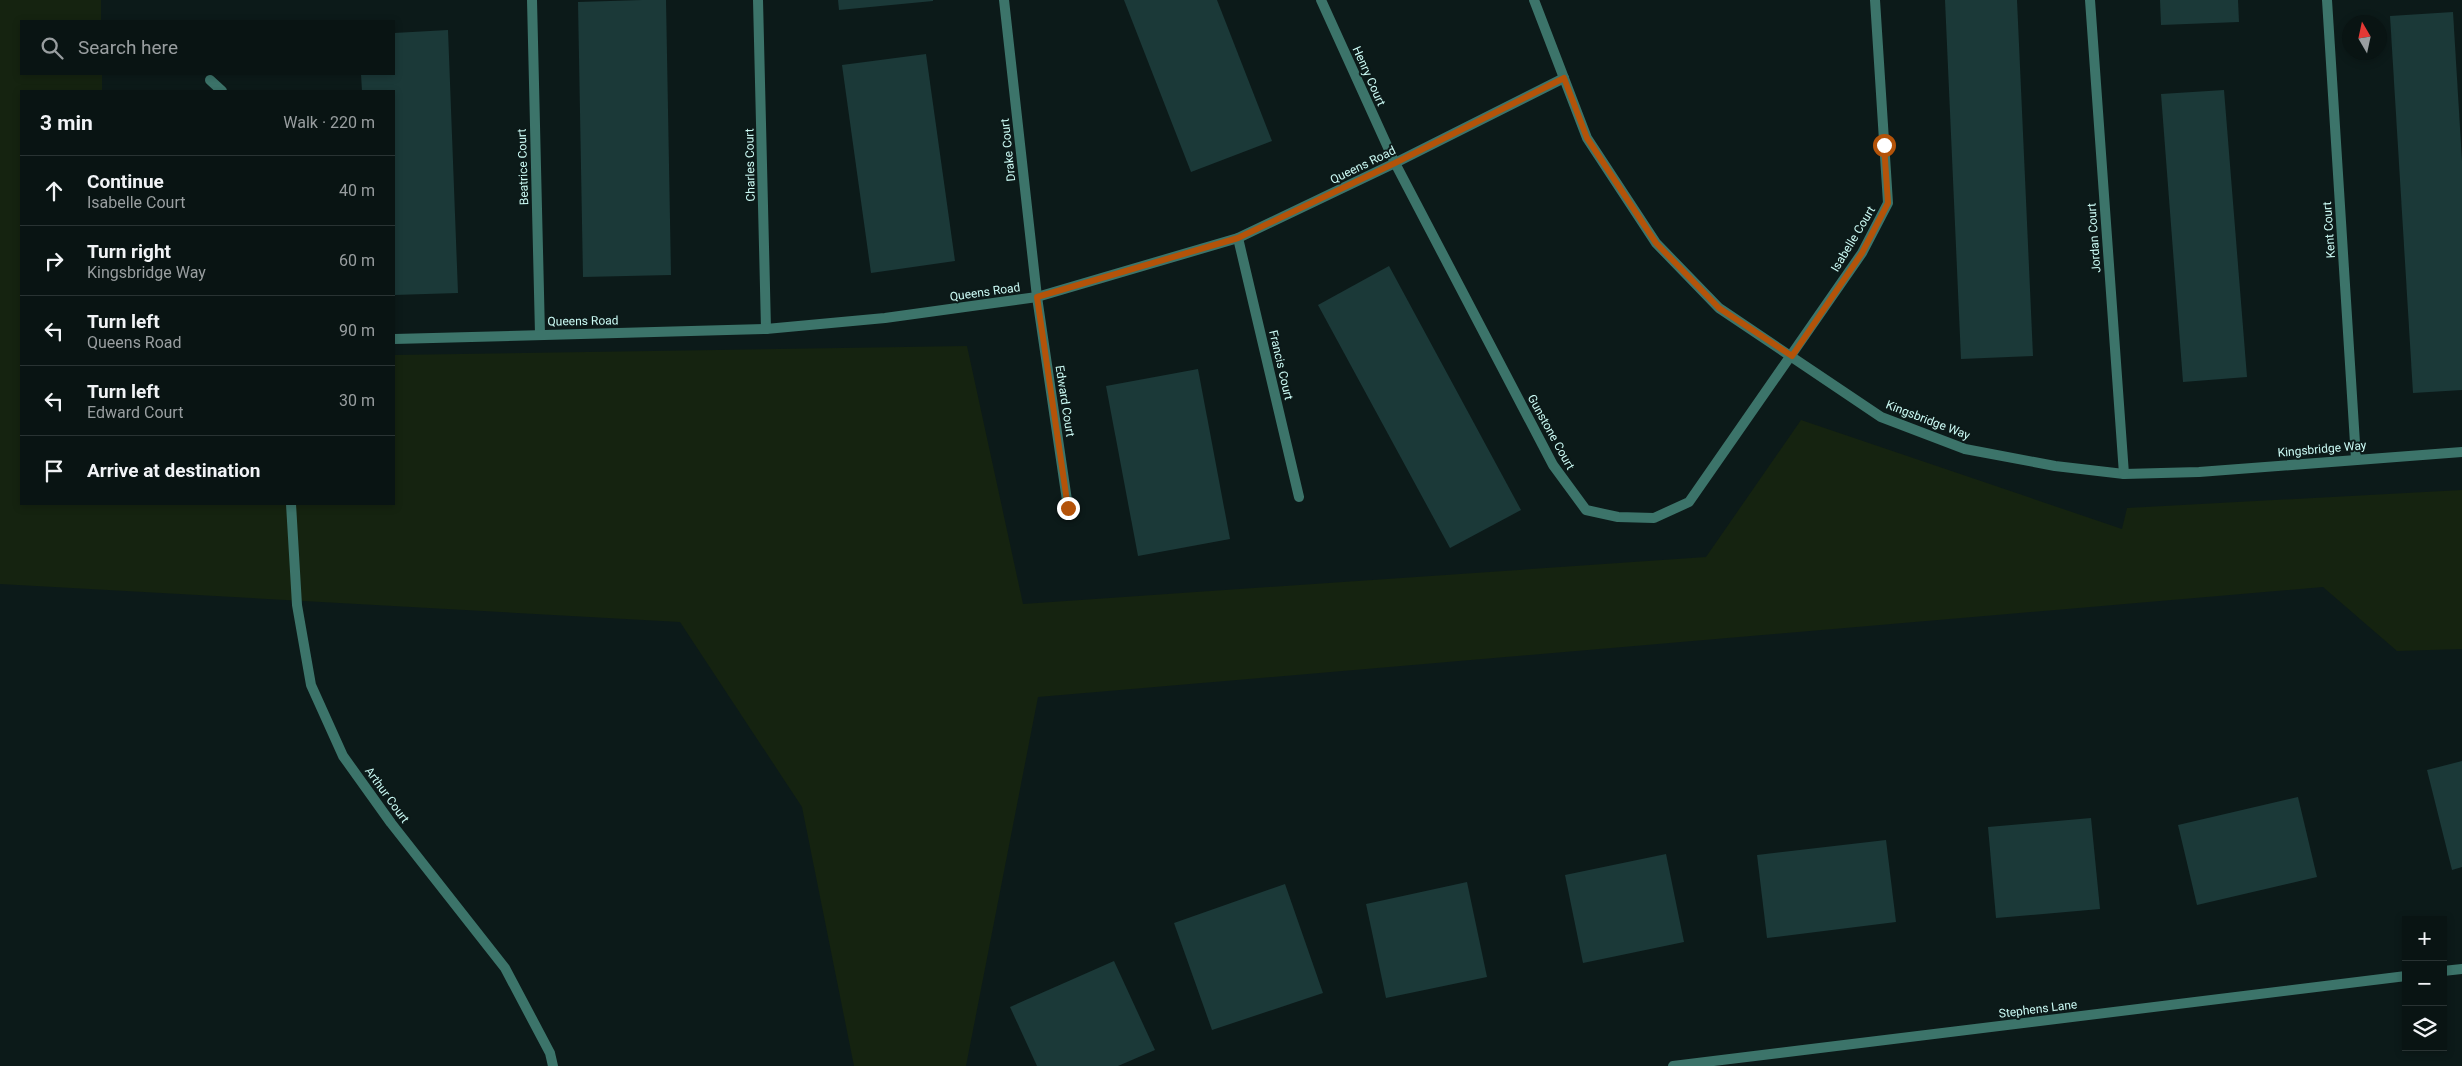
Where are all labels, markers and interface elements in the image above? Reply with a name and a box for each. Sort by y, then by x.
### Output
north arrow [2342,15,2387,60]
search box [20,20,395,75]
icon: search [38,34,66,62]
text: Search here [78,36,178,59]
street label: Henry Court [1350,44,1388,108]
text: 3 min [40,111,93,135]
text: Walk · 220 m [283,113,375,132]
street label: Drake Court [998,118,1018,182]
street label: Beatrice Court [515,128,531,205]
street label: Charles Court [742,128,758,202]
route start [1873,134,1896,157]
street label: Queens Road [1328,143,1398,187]
text: Continue [87,170,164,193]
icon: ahead [40,177,68,205]
text: 40 m [339,181,375,200]
text: Isabelle Court [87,193,185,212]
street label: Kent Court [2320,201,2338,259]
street label: Jordan Court [2085,203,2103,273]
street label: Isabelle Court [1828,204,1878,274]
text: Turn right [87,240,171,263]
icon: right [40,247,68,275]
text: 60 m [339,251,375,270]
text: Kingsbridge Way [87,263,206,282]
street label: Queens Road [949,280,1021,304]
text: Turn left [87,310,160,333]
street label: Queens Road [547,313,619,329]
icon: left [40,317,68,345]
text: 90 m [339,321,375,340]
street label: Francis Court [1266,329,1296,401]
text: Queens Road [87,333,182,352]
street label: Edward Court [1052,364,1078,438]
text: Turn left [87,380,160,403]
icon: left [40,387,68,415]
text: 30 m [339,391,375,410]
street label: Gunstone Court [1525,392,1577,472]
street label: Kingsbridge Way [1884,397,1972,443]
text: Edward Court [87,403,183,422]
street label: Kingsbridge Way [2277,438,2367,460]
icon: arrive [40,457,68,485]
text: Arrive at destination [87,459,260,482]
route end [1057,497,1080,520]
street label: Arthur Court [362,764,412,826]
map controls [2402,916,2447,1051]
button: + [2402,916,2447,961]
button: − [2402,961,2447,1006]
street label: Stephens Lane [1998,997,2078,1021]
button: layers [2402,1006,2447,1051]

